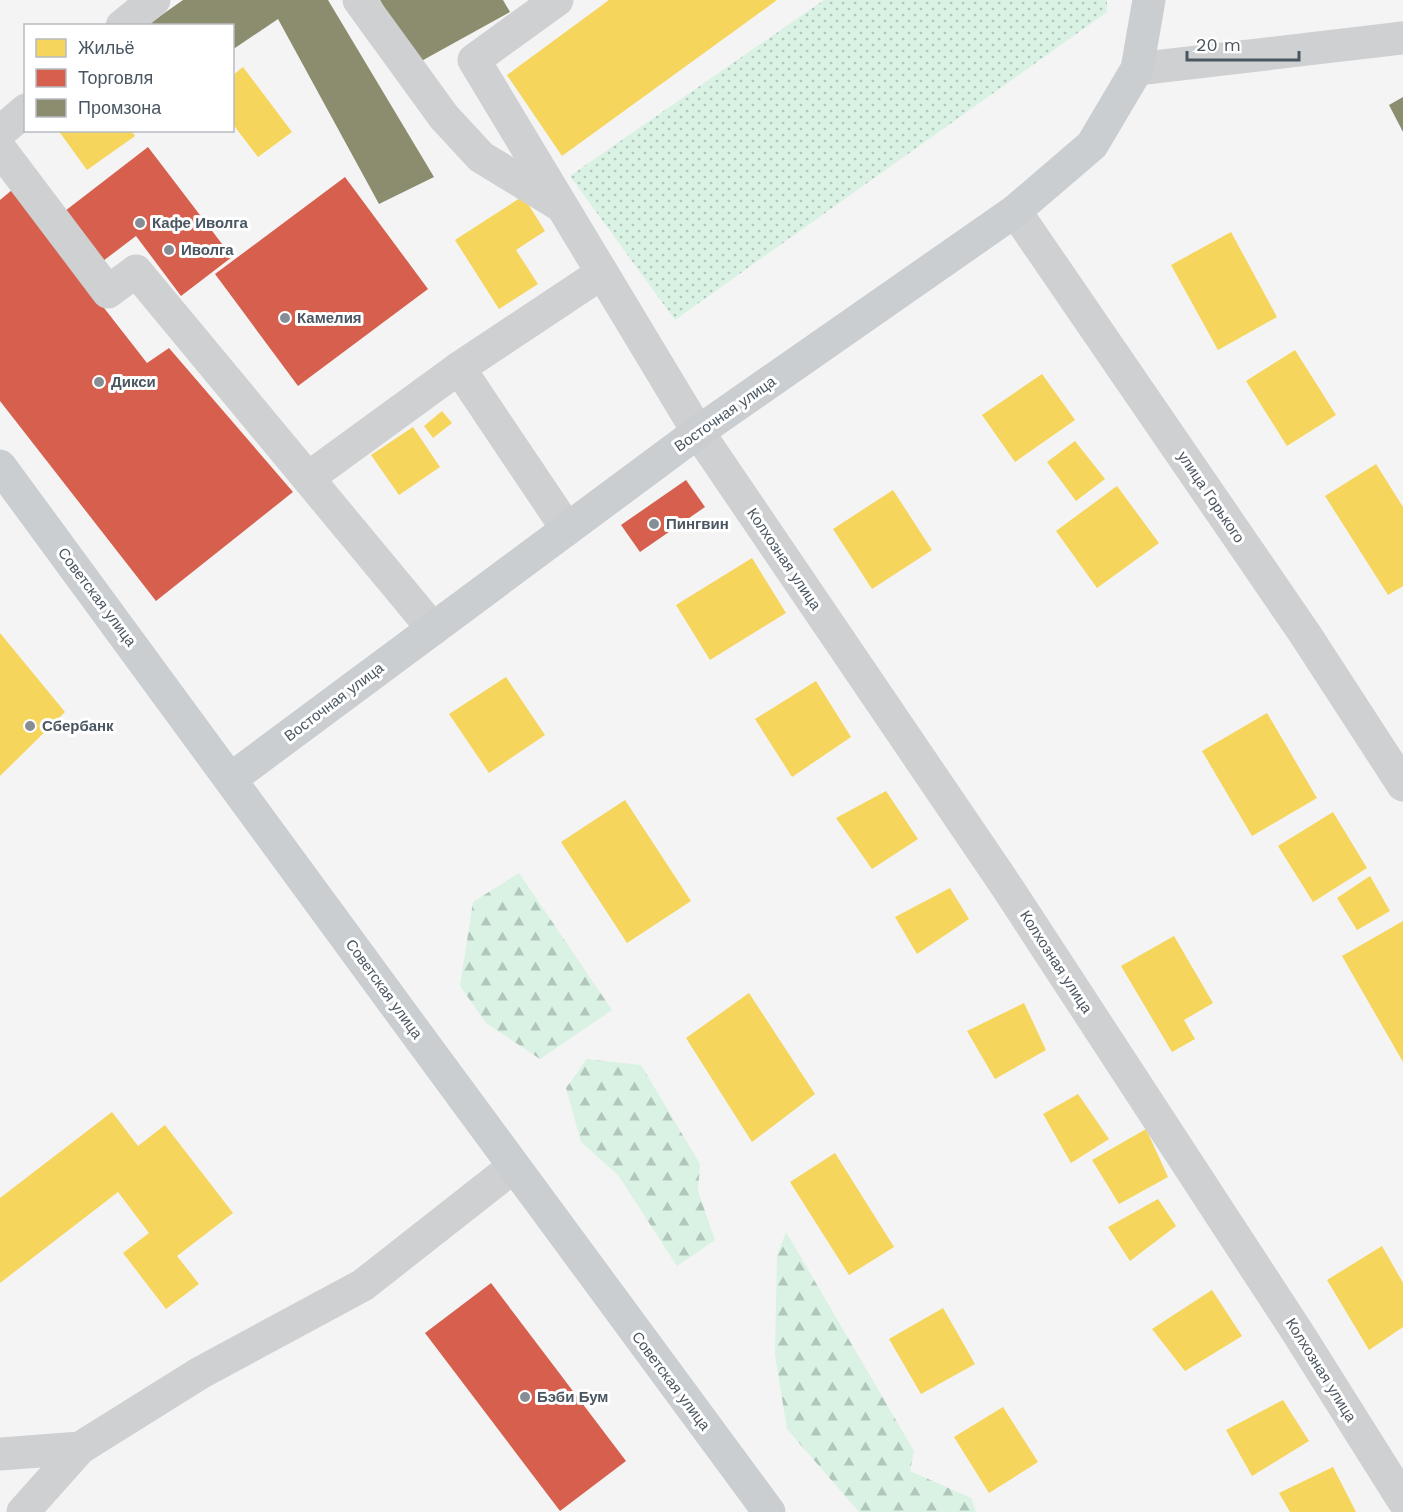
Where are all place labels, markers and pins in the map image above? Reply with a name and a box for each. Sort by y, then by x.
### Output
place label: Кафе Иволга [152,214,249,232]
marker: Кафе Иволга [133,216,147,230]
place label: Иволга [181,241,234,259]
marker: Иволга [162,243,176,257]
place label: Камелия [297,309,362,327]
marker: Камелия [278,311,292,325]
place label: Дикси [111,373,156,391]
marker: Дикси [92,375,106,389]
place label: Пингвин [666,515,729,533]
marker: Пингвин [647,517,661,531]
place label: Сбербанк [42,717,114,735]
marker: Сбербанк [23,719,37,733]
place label: Бэби Бум [537,1388,608,1406]
marker: Бэби Бум [518,1390,532,1404]

